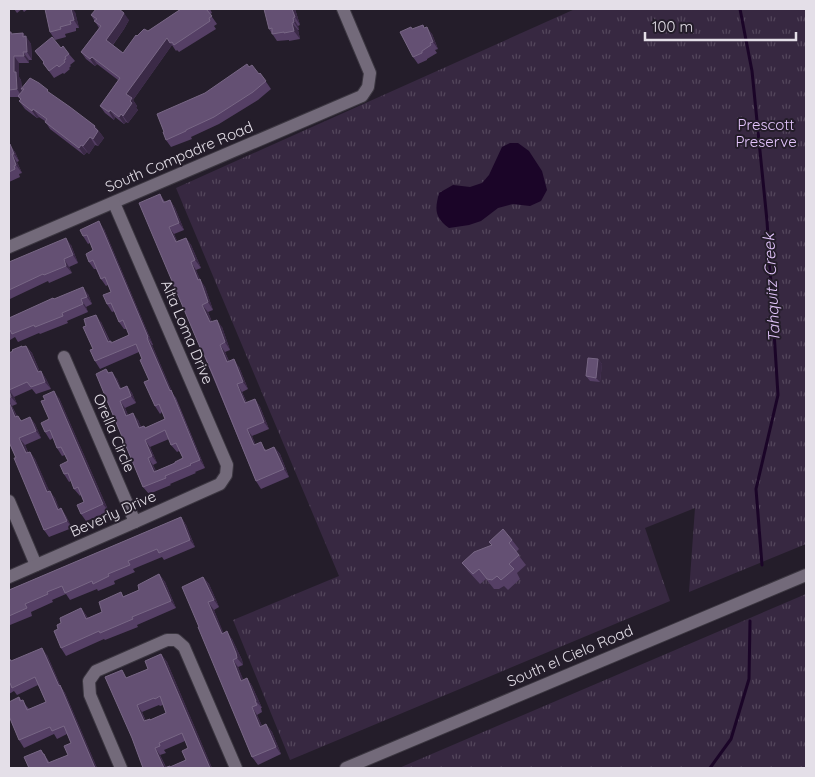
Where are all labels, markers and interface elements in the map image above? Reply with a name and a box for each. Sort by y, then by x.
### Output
scale bar [645,10,796,42]
text: 100 m [652,17,693,36]
park label: Prescott Preserve [735,115,797,151]
street label: South Compadre Road [102,117,256,196]
water label: Tahquitz Creek [758,231,784,343]
street label: Alta Loma Drive [157,277,218,387]
street label: Orella Circle [89,391,140,475]
street label: Beverly Drive [67,486,159,541]
street label: South el Cielo Road [504,620,636,691]

